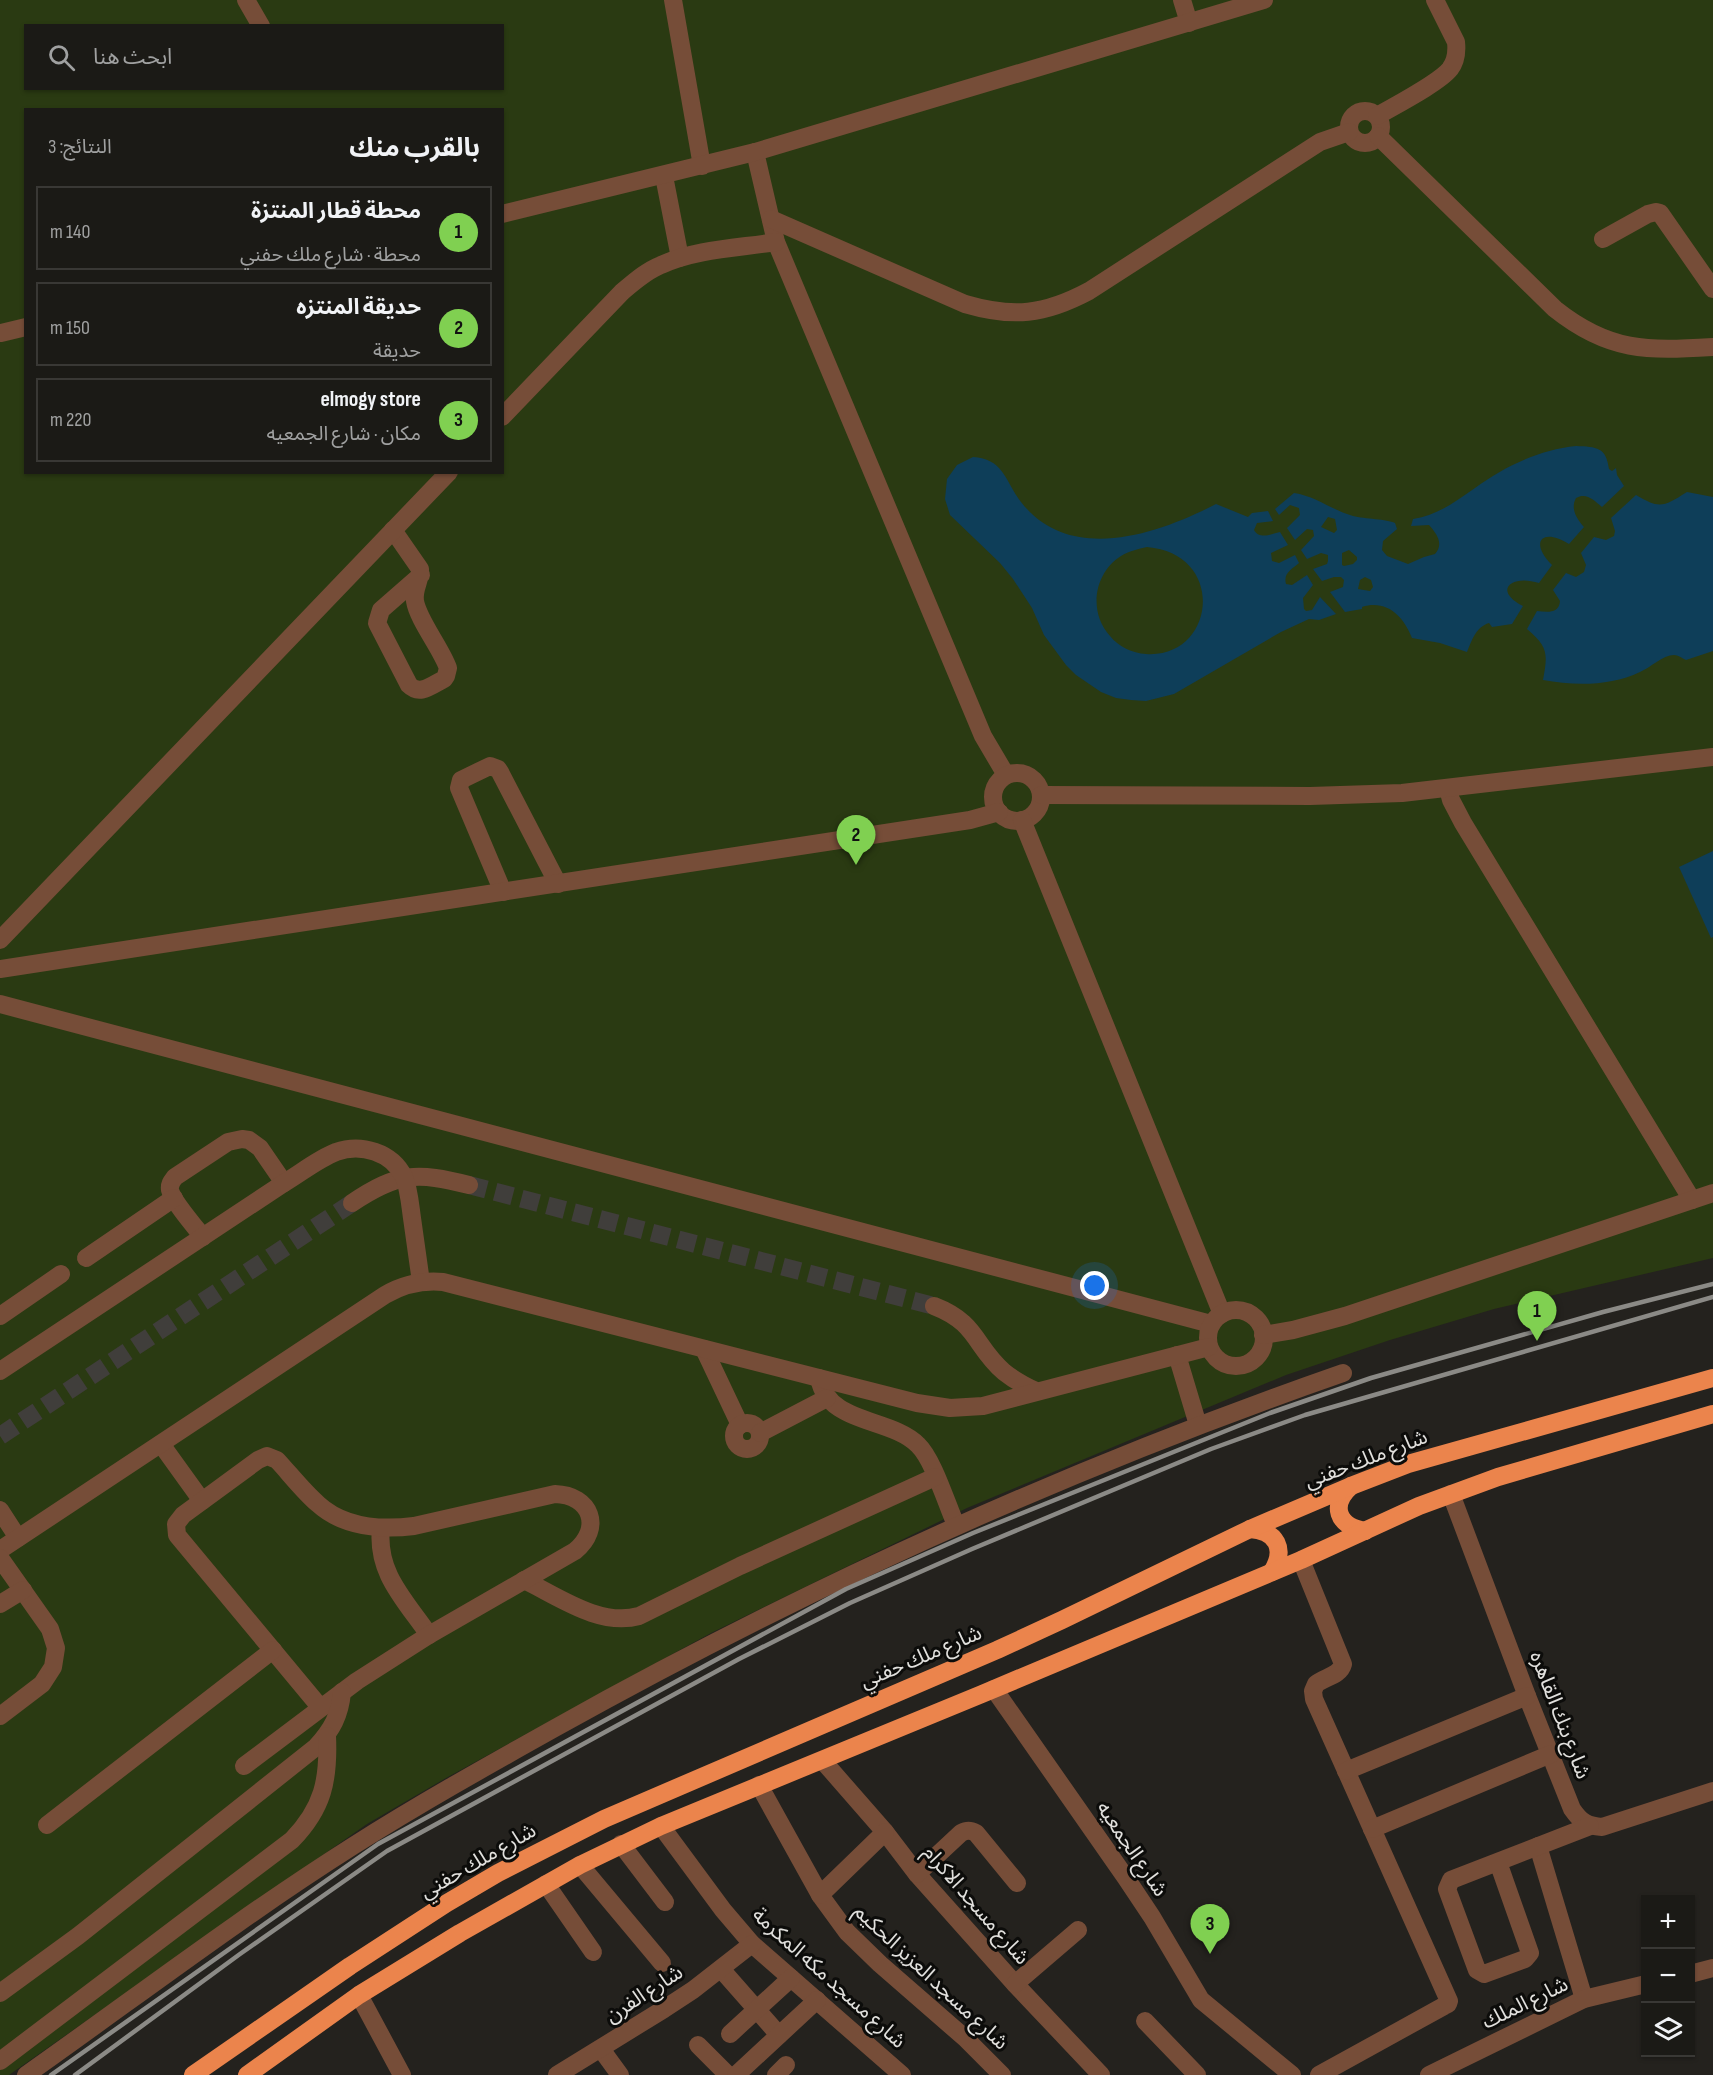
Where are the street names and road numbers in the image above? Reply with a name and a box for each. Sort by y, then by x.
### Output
street label: شارع ملك حفني [1301,1424,1432,1497]
street label: شارع ملك حفني [856,1620,987,1696]
street label: شارع بنك القاهره [1522,1648,1596,1783]
street label: شارع الجمعيه [1089,1797,1173,1902]
street label: شارع ملك حفني [416,1818,542,1907]
street label: شارع مسجد الاكرام [915,1840,1035,1972]
street label: شارع مسجد العزيز الحكيم [847,1899,1013,2057]
street label: شارع مسجد مكه المكرمة [746,1902,911,2055]
street label: شارع الفرن [600,1960,689,2030]
street label: شارع الملك [1478,1971,1573,2036]

